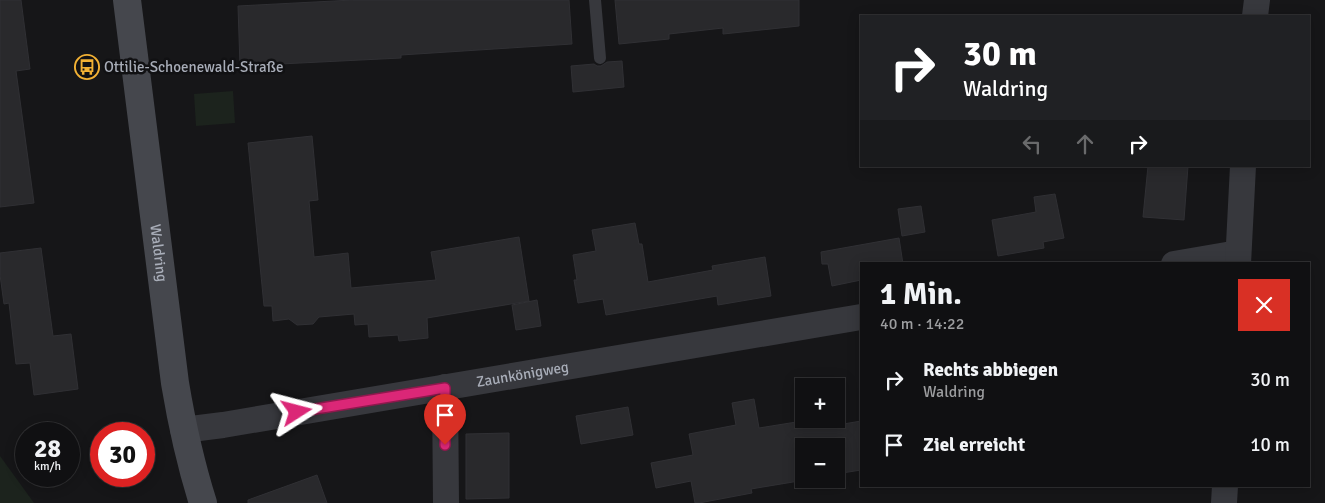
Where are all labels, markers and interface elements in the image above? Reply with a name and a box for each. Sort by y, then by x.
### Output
text: 30 m [963,32,1037,75]
icon: right [880,35,945,100]
bus stop icon: Ottilie-Schoenewald-Straße [74,54,100,80]
place label: Ottilie-Schoenewald-Straße [104,58,283,76]
text: Waldring [963,75,1048,102]
icon: left [1018,130,1046,158]
icon: ahead [1071,130,1099,158]
icon: right [1124,130,1152,158]
street label: Waldring [146,223,171,283]
text: 1 Min. [880,276,962,313]
button: close [1238,279,1290,331]
text: 40 m · 14:22 [880,314,964,334]
street label: Zaunkönigweg [475,358,570,391]
text: Rechts abbiegen [923,358,1058,382]
icon: right [880,366,908,394]
text: 30 m [1250,368,1290,392]
map controls [795,378,845,488]
button: + [795,378,845,428]
text: Waldring [923,382,985,402]
position arrow [270,385,322,437]
pin [424,394,466,445]
icon: arrive [431,401,459,429]
speed limit sign: 30 [90,422,155,487]
icon: arrive [880,431,908,459]
text: 28 [34,433,61,464]
text: Ziel erreicht [923,433,1025,457]
text: 10 m [1250,433,1290,457]
button: − [795,438,845,488]
text: km/h [34,459,61,474]

